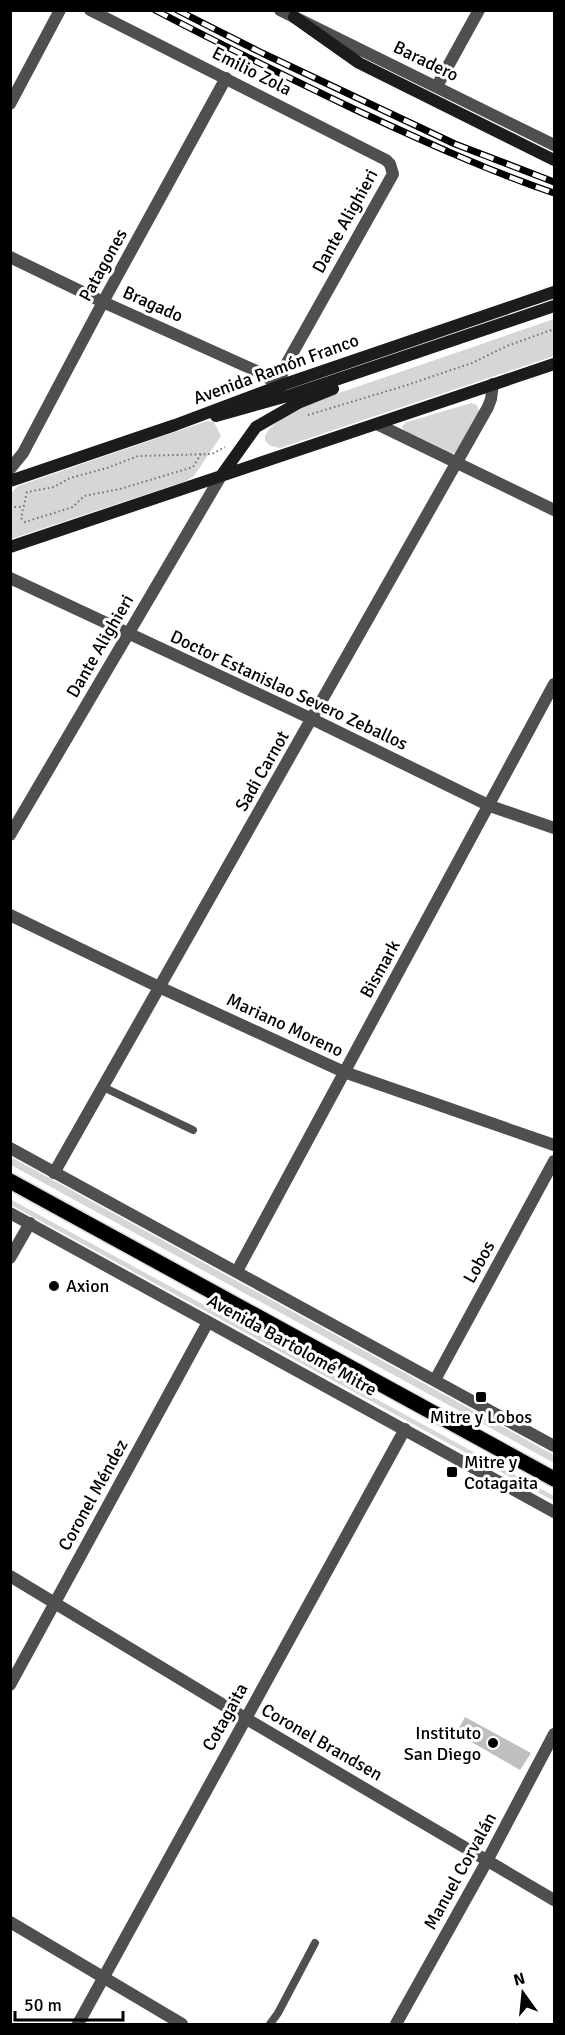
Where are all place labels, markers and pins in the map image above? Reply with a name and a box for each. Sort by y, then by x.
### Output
place label: Axion [66,1275,109,1297]
marker: Axion [47,1279,61,1293]
marker: Mitre y Lobos [474,1390,488,1404]
place label: Mitre y Lobos [430,1406,532,1428]
place label: Mitre y Cotagaita [464,1451,538,1494]
marker: Mitre y Cotagaita [445,1465,459,1479]
place label: Instituto San Diego [404,1722,481,1765]
marker: Instituto San Diego [486,1736,500,1750]

